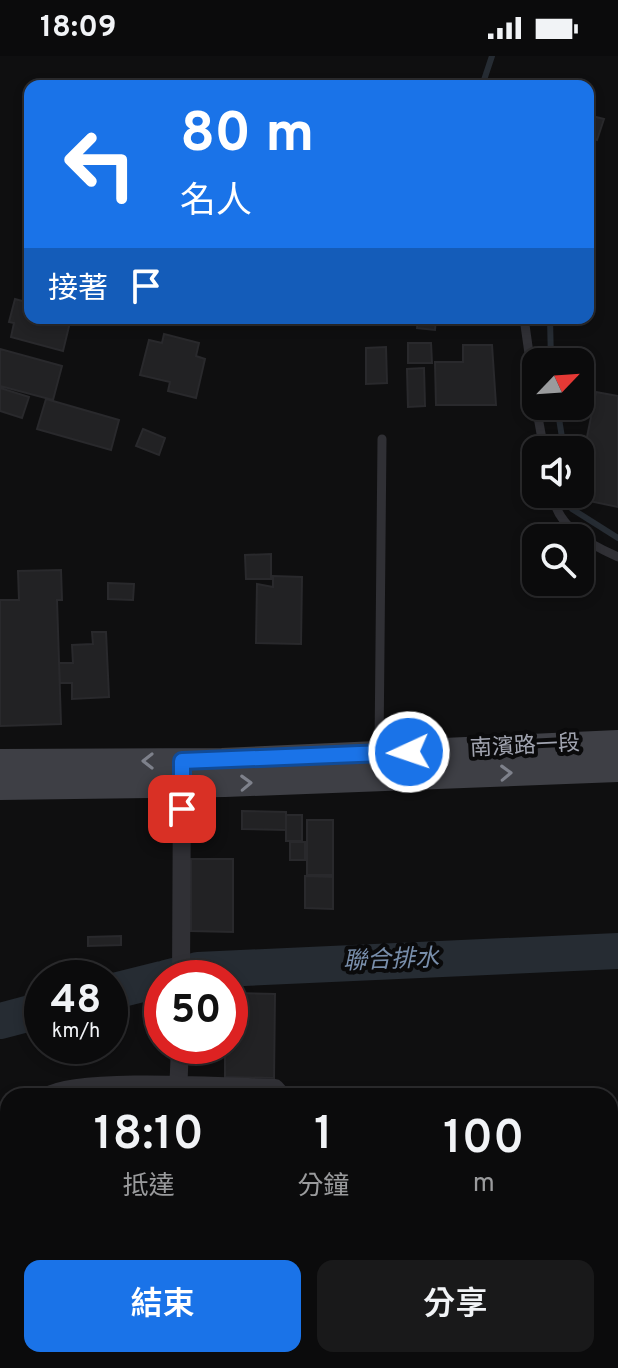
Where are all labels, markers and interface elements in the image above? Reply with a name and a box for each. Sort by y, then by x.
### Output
text: 18:09 [40,10,116,47]
text: 80 m [180,101,314,171]
icon: left [48,112,152,216]
text: 名人 [180,180,252,226]
icon: arrive [124,264,168,308]
text: 接著 [48,272,108,309]
north arrow [522,348,594,420]
map controls [522,348,594,596]
button: sound [522,436,594,508]
button: search [522,524,594,596]
position arrow [367,710,451,794]
street label: 南濱路一段 [469,731,581,763]
one-way arrow [141,752,154,770]
one-way arrow [500,765,513,782]
one-way arrow [240,774,253,791]
pin [148,775,216,843]
icon: arrive [160,787,204,831]
water label: 聯合排水 [343,944,440,978]
speed limit sign: 50 [144,960,248,1064]
text: 48 [51,977,101,1027]
text: km/h [52,1019,100,1045]
text: 18:10 [94,1106,204,1166]
text: 1 [314,1106,333,1166]
text: 100 [443,1110,524,1170]
text: m [473,1168,495,1201]
text: 抵達 [123,1171,175,1204]
text: 分鐘 [297,1171,349,1204]
button: 結束 [24,1260,301,1352]
button: 分享 [317,1260,594,1352]

